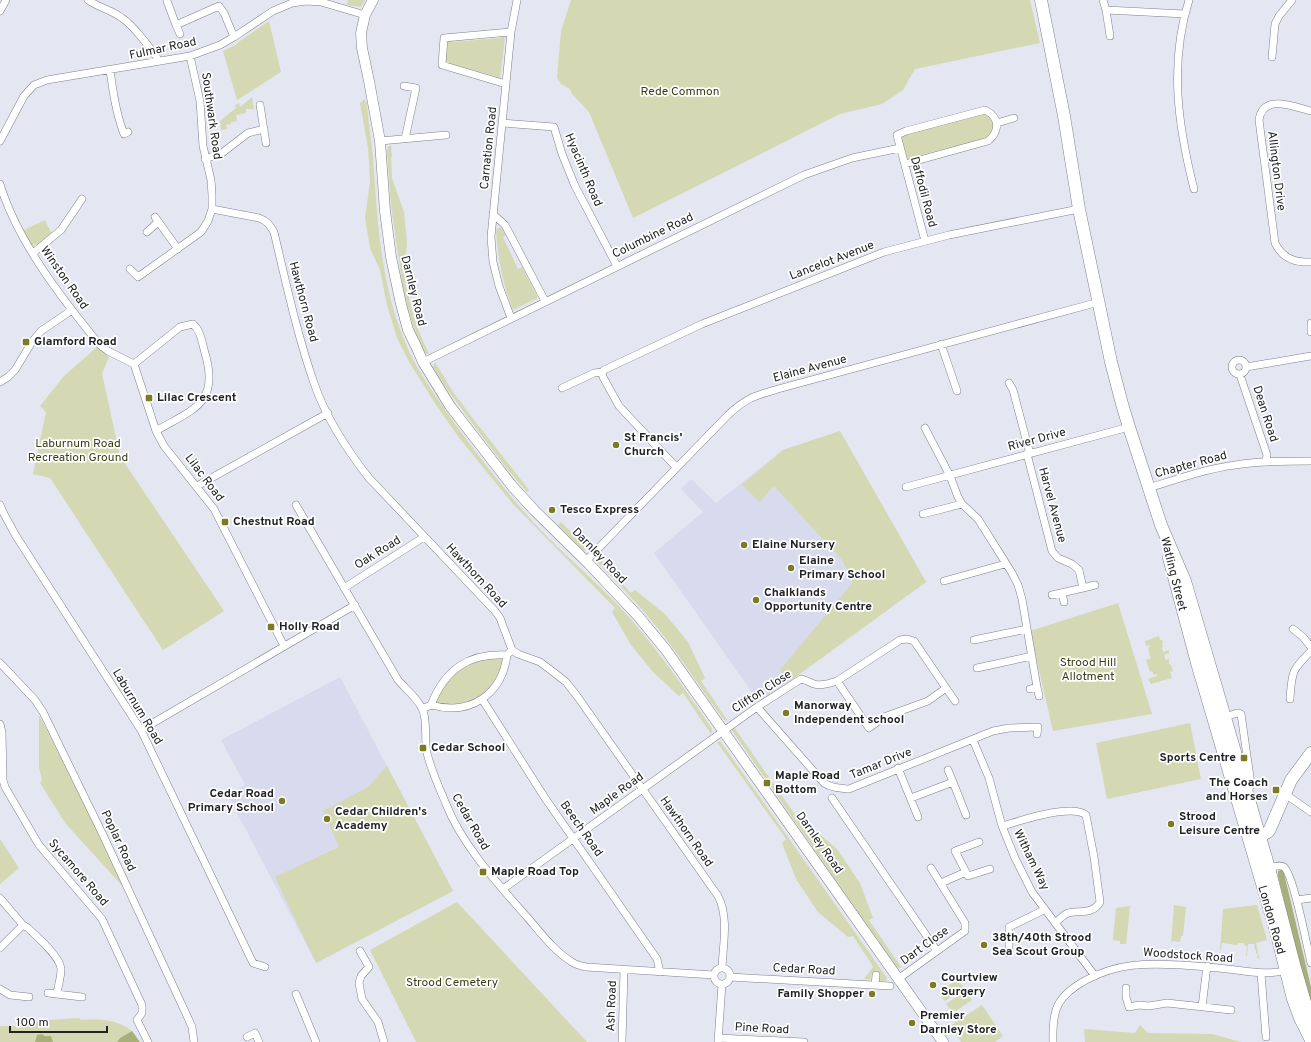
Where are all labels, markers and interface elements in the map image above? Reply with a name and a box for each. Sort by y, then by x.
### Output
street label: Fulmar Road [128,34,198,64]
street label: Southwark Road [197,71,225,161]
park label: Rede Common [641,84,719,100]
street label: Carnation Road [477,106,501,190]
street label: Allington Drive [1263,130,1289,212]
street label: Hyacinth Road [560,131,606,209]
street label: Daffodil Road [906,155,940,229]
street label: Columbine Road [610,209,696,263]
street label: Lancelot Avenue [787,238,877,284]
street label: Winston Road [36,243,92,313]
street label: Darnley Road [397,254,429,328]
street label: Hawthorn Road [285,260,321,344]
place label: Glamford Road [34,334,117,350]
marker: Glamford Road [21,337,31,347]
street label: Elaine Avenue [771,351,849,387]
street label: Dean Road [1248,384,1282,444]
place label: Lilac Crescent [157,390,237,406]
marker: Lilac Crescent [144,393,154,403]
street label: River Drive [1006,425,1068,455]
place label: St Francis' Church [624,430,682,460]
park label: Laburnum Road Recreation Ground [28,436,128,466]
marker: St Francis' Church [611,440,621,450]
street label: Chapter Road [1153,448,1229,482]
street label: Lilac Road [181,451,227,505]
street label: Harvel Avenue [1034,466,1070,544]
place label: Tesco Express [560,502,639,518]
marker: Tesco Express [547,505,557,515]
place label: Chestnut Road [233,514,315,530]
marker: Chestnut Road [220,517,230,527]
street label: Darnley Road [568,525,630,587]
street label: Oak Road [352,532,404,574]
street label: Watling Street [1156,535,1190,613]
place label: Elaine Nursery [752,537,835,553]
street label: Hawthorn Road [442,540,510,612]
marker: Elaine Nursery [739,540,749,550]
place label: Elaine Primary School [799,553,885,583]
marker: Elaine Primary School [786,563,796,573]
place label: Chalklands Opportunity Centre [764,585,872,615]
marker: Chalklands Opportunity Centre [751,595,761,605]
place label: Holly Road [279,619,340,635]
marker: Holly Road [266,622,276,632]
park label: Strood Hill Allotment [1060,655,1116,685]
street label: Laburnum Road [108,666,166,748]
street label: Clifton Close [729,667,795,717]
place label: Manorway Independent school [794,698,904,728]
marker: Manorway Independent school [781,708,791,718]
place label: Cedar School [431,740,505,756]
marker: Cedar School [418,743,428,753]
street label: Tamar Drive [848,744,914,784]
place label: Sports Centre [1160,750,1236,766]
marker: Sports Centre [1239,753,1249,763]
place label: Maple Road Bottom [775,768,840,798]
street label: Maple Road [587,769,647,819]
place label: The Coach and Horses [1206,775,1268,805]
marker: Maple Road Bottom [762,778,772,788]
marker: The Coach and Horses [1271,785,1281,795]
place label: Cedar Road Primary School [188,786,274,816]
street label: Cedar Road [447,791,493,853]
street label: Hawthorn Road [656,794,716,870]
marker: Cedar Road Primary School [277,796,287,806]
street label: Beech Road [556,798,606,860]
place label: Cedar Children's Academy [335,804,427,834]
street label: Poplar Road [97,808,139,874]
street label: Darnley Road [792,809,846,877]
place label: Strood Leisure Centre [1179,809,1260,839]
marker: Cedar Children's Academy [322,814,332,824]
marker: Strood Leisure Centre [1166,819,1176,829]
street label: Witham Way [1009,827,1053,893]
street label: Sycamore Road [44,836,112,910]
place label: Maple Road Top [491,864,579,880]
marker: Maple Road Top [478,867,488,877]
street label: London Road [1254,884,1288,956]
street label: Dart Close [898,923,952,969]
place label: 38th/40th Strood Sea Scout Group [992,930,1091,960]
marker: 38th/40th Strood Sea Scout Group [979,940,989,950]
street label: Woodstock Road [1142,945,1234,967]
street label: Cedar Road [772,960,836,980]
place label: Courtview Surgery [941,970,998,1000]
park label: Strood Cemetery [406,975,498,991]
street label: Ash Road [603,980,621,1032]
marker: Courtview Surgery [928,980,938,990]
place label: Family Shopper [777,986,864,1002]
marker: Family Shopper [867,989,877,999]
scale bar [10,1008,107,1034]
place label: Premier Darnley Store [920,1008,997,1038]
text: 100 m [16,1015,49,1031]
marker: Premier Darnley Store [907,1018,917,1028]
street label: Pine Road [734,1020,790,1038]

